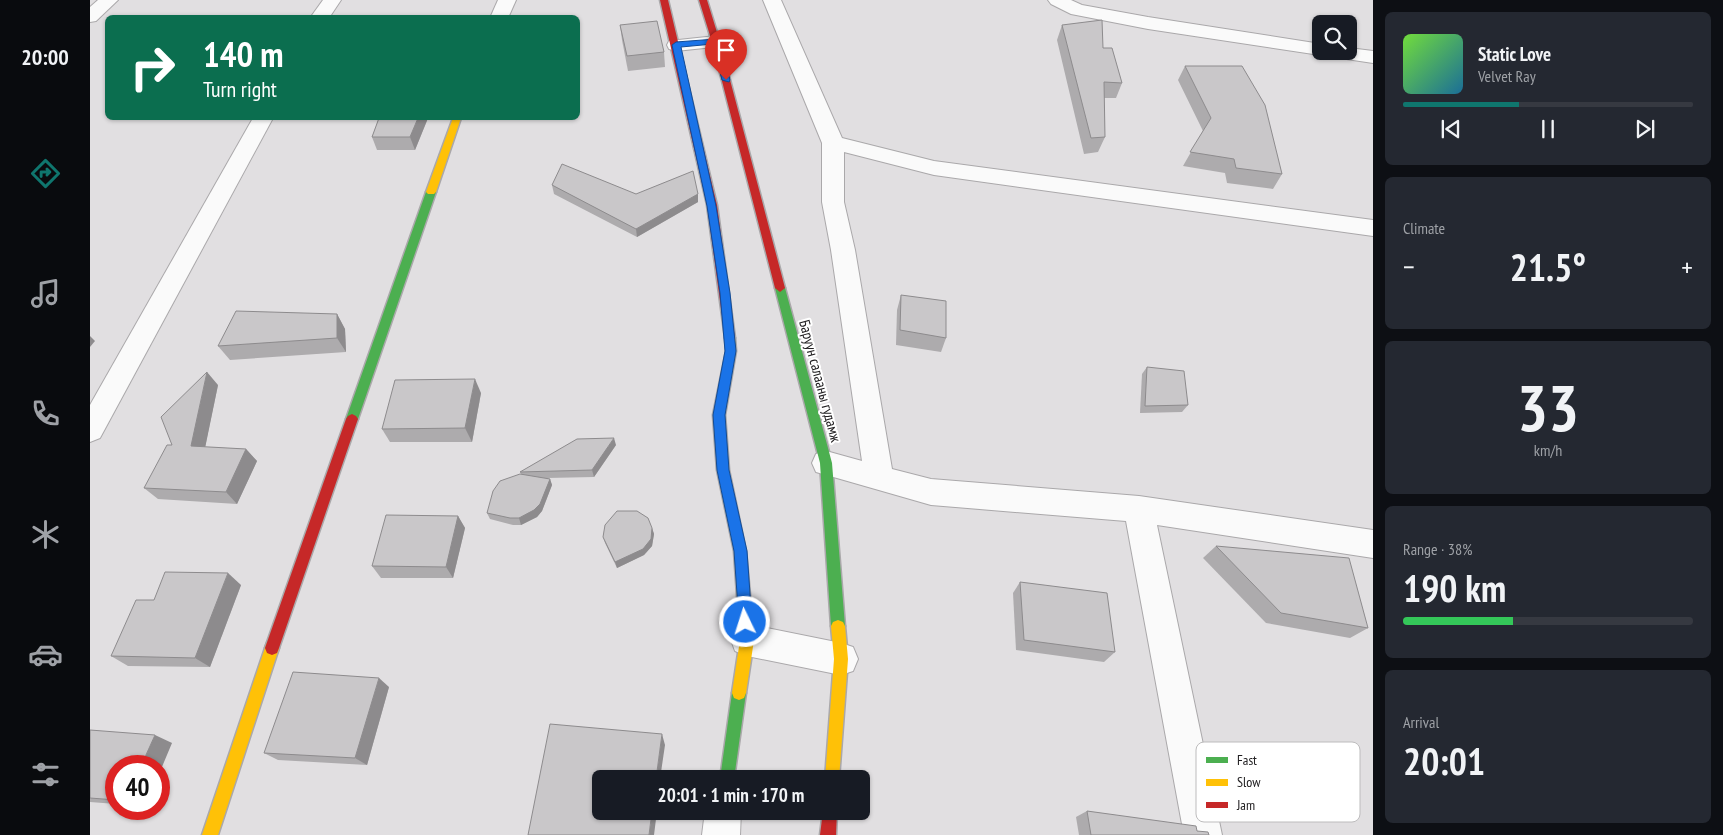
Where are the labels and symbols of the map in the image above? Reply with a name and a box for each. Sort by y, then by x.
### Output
pin [705,29,747,80]
street label: Баруун салааны гудамж [795,318,846,445]
position arrow [718,595,770,647]
legend [1196,742,1360,822]
text: Fast [1237,751,1257,769]
speed limit sign: 40 [105,755,170,820]
text: Slow [1237,773,1261,791]
text: Jam [1236,796,1255,814]

